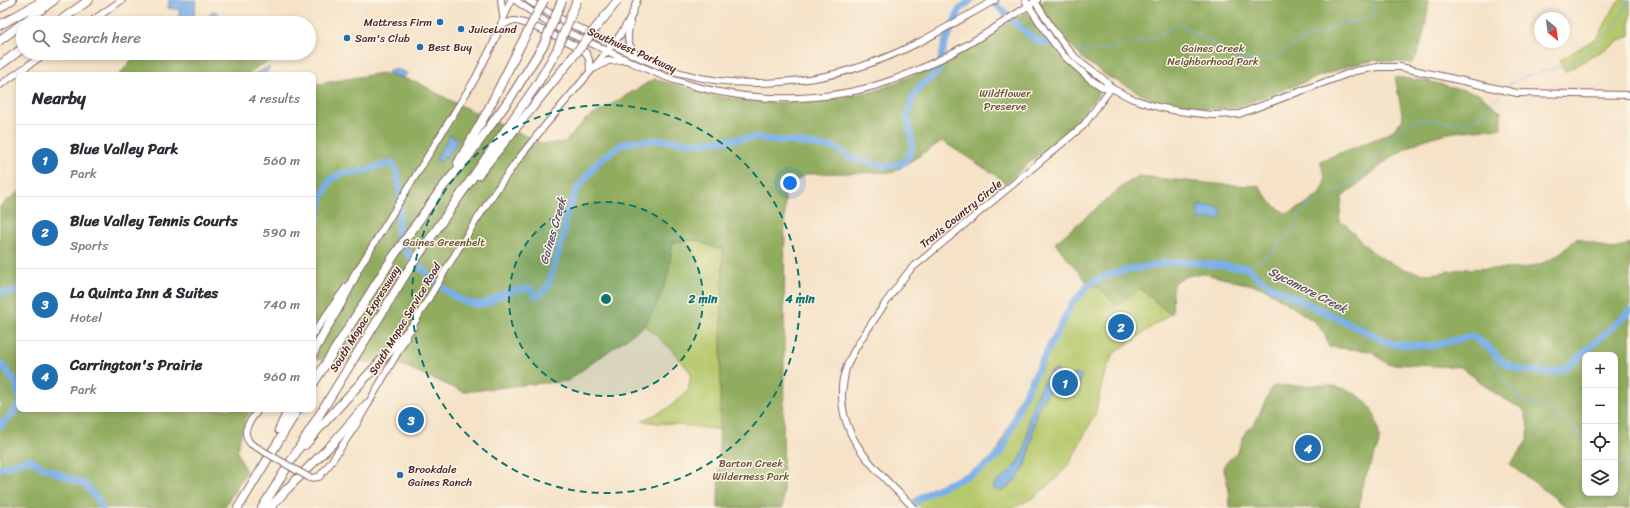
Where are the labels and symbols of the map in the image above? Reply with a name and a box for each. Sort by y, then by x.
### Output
north arrow [1534,12,1570,48]
place label: Mattress Firm [364,13,433,32]
marker: Mattress Firm [435,17,445,27]
place label: JuiceLand [468,20,517,39]
street label: Southwest Parkway [584,22,680,78]
marker: JuiceLand [456,24,466,34]
place label: Sam's Club [355,29,410,48]
marker: Sam's Club [342,33,352,43]
place label: Best Buy [428,38,472,57]
park label: Gaines Creek Neighborhood Park [1167,39,1259,71]
marker: Best Buy [415,42,425,52]
park label: Wildflower Preserve [979,84,1031,116]
your location [780,173,800,193]
street label: Travis Country Circle [916,174,1007,253]
water label: Gaines Creek [533,193,574,267]
park label: Gaines Greenbelt [403,233,485,252]
street label: South Mopac Service Road [364,258,447,379]
water label: Sycamore Creek [1265,261,1352,320]
street label: South Mopac Expressway [324,262,406,376]
text: 2 min [687,288,718,310]
text: 4 min [784,288,815,310]
centre of rings [599,292,613,306]
pin: 2 [1108,312,1134,342]
pin: 1 [1052,368,1078,398]
pin: 3 [398,405,424,435]
pin: 4 [1295,433,1321,463]
park label: Barton Creek Wilderness Park [713,454,790,486]
place label: Brookdale Gaines Ranch [408,460,472,492]
marker: Brookdale Gaines Ranch [395,470,405,480]

